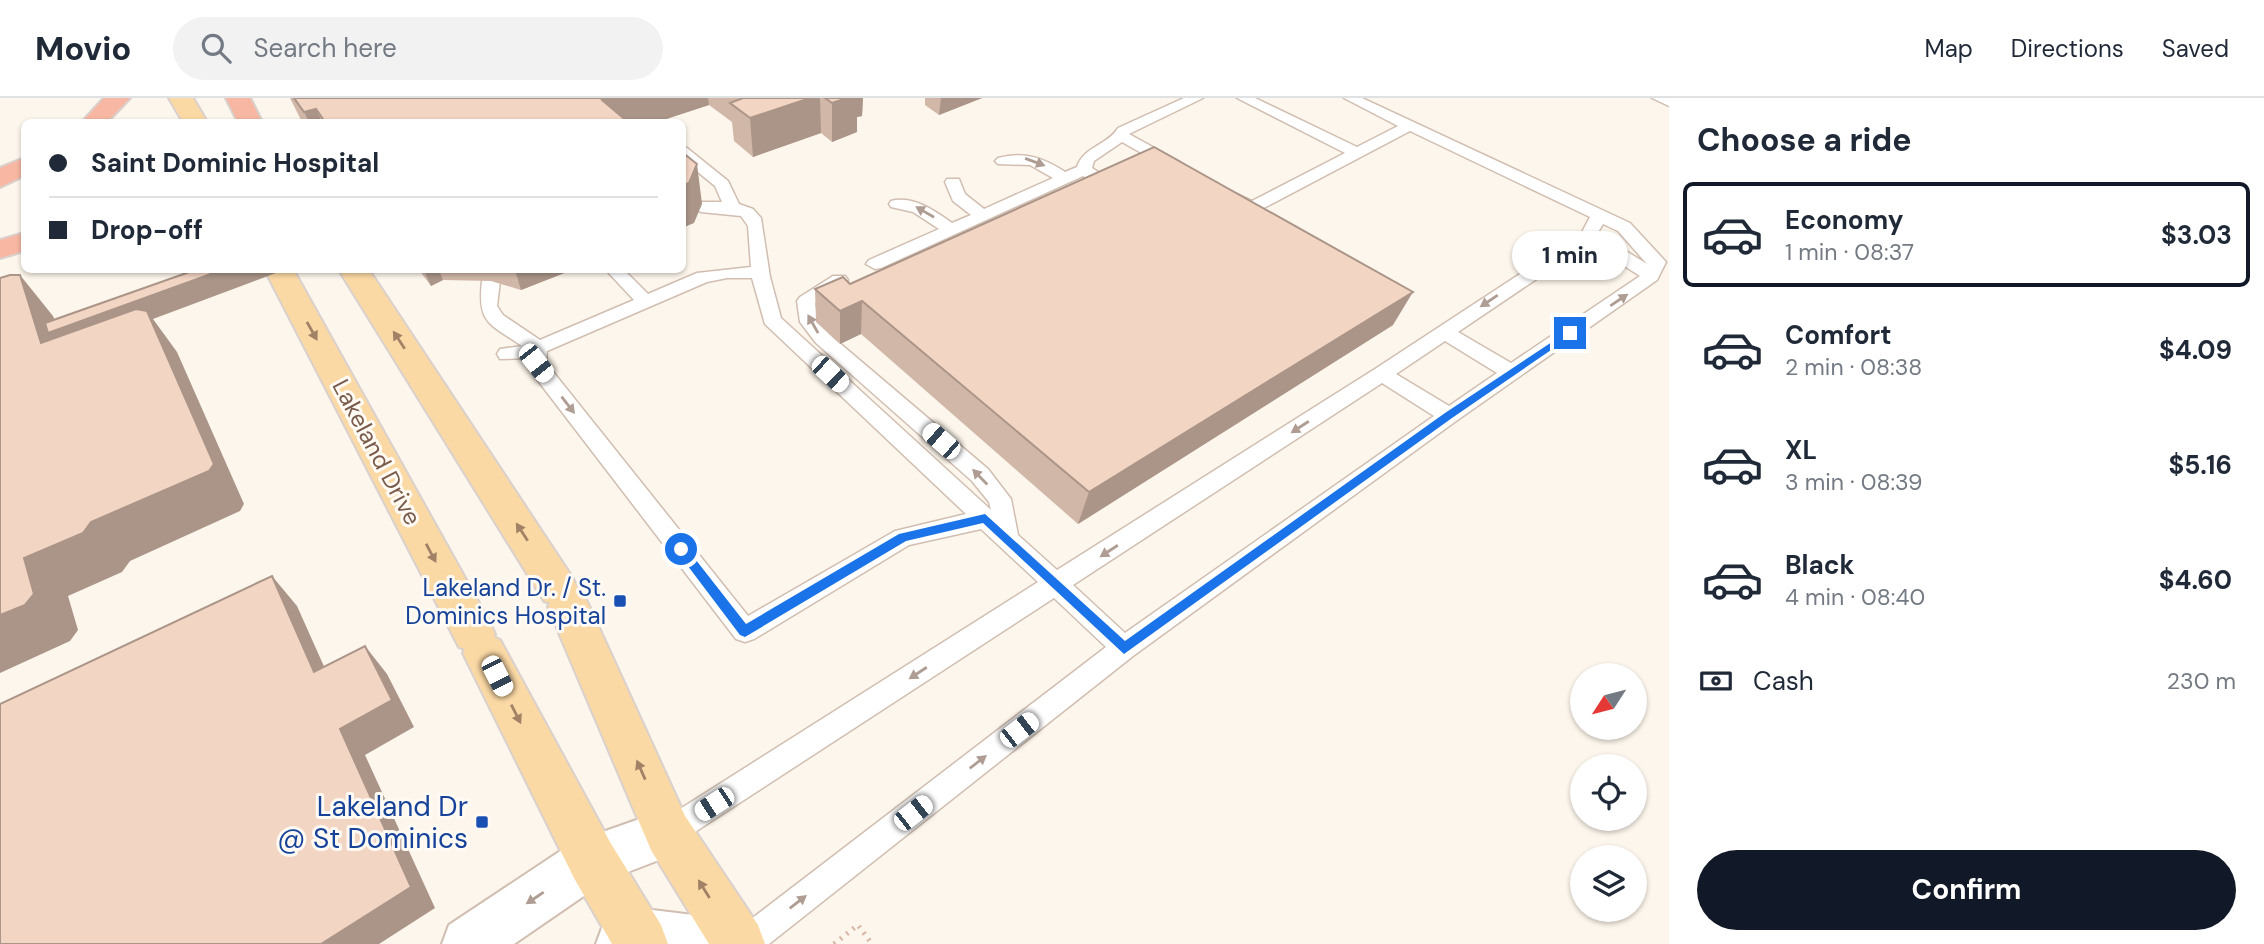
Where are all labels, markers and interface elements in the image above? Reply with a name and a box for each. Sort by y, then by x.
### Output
search box [173,17,663,80]
text: Movio [35,27,131,70]
icon: search [197,29,235,67]
text: Search here [253,31,397,65]
text: Map [1925,33,1973,64]
text: Directions [2011,33,2124,64]
text: Saved [2162,33,2229,64]
text: Choose a ride [1697,119,1912,161]
text: Saint Dominic Hospital [91,146,379,180]
one-way arrow [1024,157,1045,168]
icon: car [1701,203,1764,266]
text: Economy [1785,203,1903,237]
one-way arrow [916,206,935,218]
text: Drop-off [91,213,203,247]
text: $3.03 [2161,218,2232,252]
callout: 1 min [1512,232,1628,280]
text: 1 min · 08:37 [1785,237,1914,267]
text: 1 min [1542,240,1598,270]
one-way arrow [1610,293,1628,307]
one-way arrow [1480,294,1499,307]
one-way arrow [808,314,820,334]
route end [1554,317,1586,349]
icon: car [1701,318,1764,381]
text: Comfort [1785,318,1891,352]
one-way arrow [306,321,318,341]
one-way arrow [392,331,406,349]
text: $4.09 [2159,333,2232,367]
car [515,340,558,386]
car [808,352,853,396]
text: 2 min · 08:38 [1785,352,1922,382]
street label: Lakeland Drive [326,374,428,530]
one-way arrow [561,396,575,414]
car [919,419,964,463]
one-way arrow [1291,421,1310,434]
icon: car [1701,433,1764,496]
text: XL [1785,433,1817,467]
text: $5.16 [2168,448,2232,482]
text: 3 min · 08:39 [1785,467,1922,497]
one-way arrow [973,469,989,486]
one-way arrow [515,522,528,541]
route start [665,533,697,565]
one-way arrow [425,543,437,563]
one-way arrow [1099,544,1119,557]
icon: car [1701,548,1764,611]
text: Black [1785,548,1855,582]
text: $4.60 [2159,563,2232,597]
place label: Lakeland Dr. / St. Dominics Hospital [405,572,606,631]
text: 4 min · 08:40 [1785,582,1925,612]
marker: Lakeland Dr. / St. Dominics Hospital [612,593,628,609]
car [479,653,516,699]
icon: cash [1697,662,1735,700]
north arrow [1570,663,1647,740]
map controls [1570,663,1647,922]
text: Cash [1753,664,1814,698]
text: 230 m [2167,666,2236,696]
one-way arrow [908,667,927,680]
one-way arrow [511,704,522,724]
car [996,709,1043,751]
button: locate [1570,754,1647,831]
one-way arrow [968,755,986,770]
one-way arrow [635,760,646,781]
car [691,784,738,824]
place label: Lakeland Dr @ St Dominics [277,788,468,857]
car [890,792,937,834]
marker: Lakeland Dr @ St Dominics [474,814,490,830]
button: layers [1570,845,1647,922]
button: Confirm [1697,850,2236,930]
one-way arrow [697,879,710,898]
one-way arrow [526,891,545,904]
one-way arrow [789,896,807,910]

